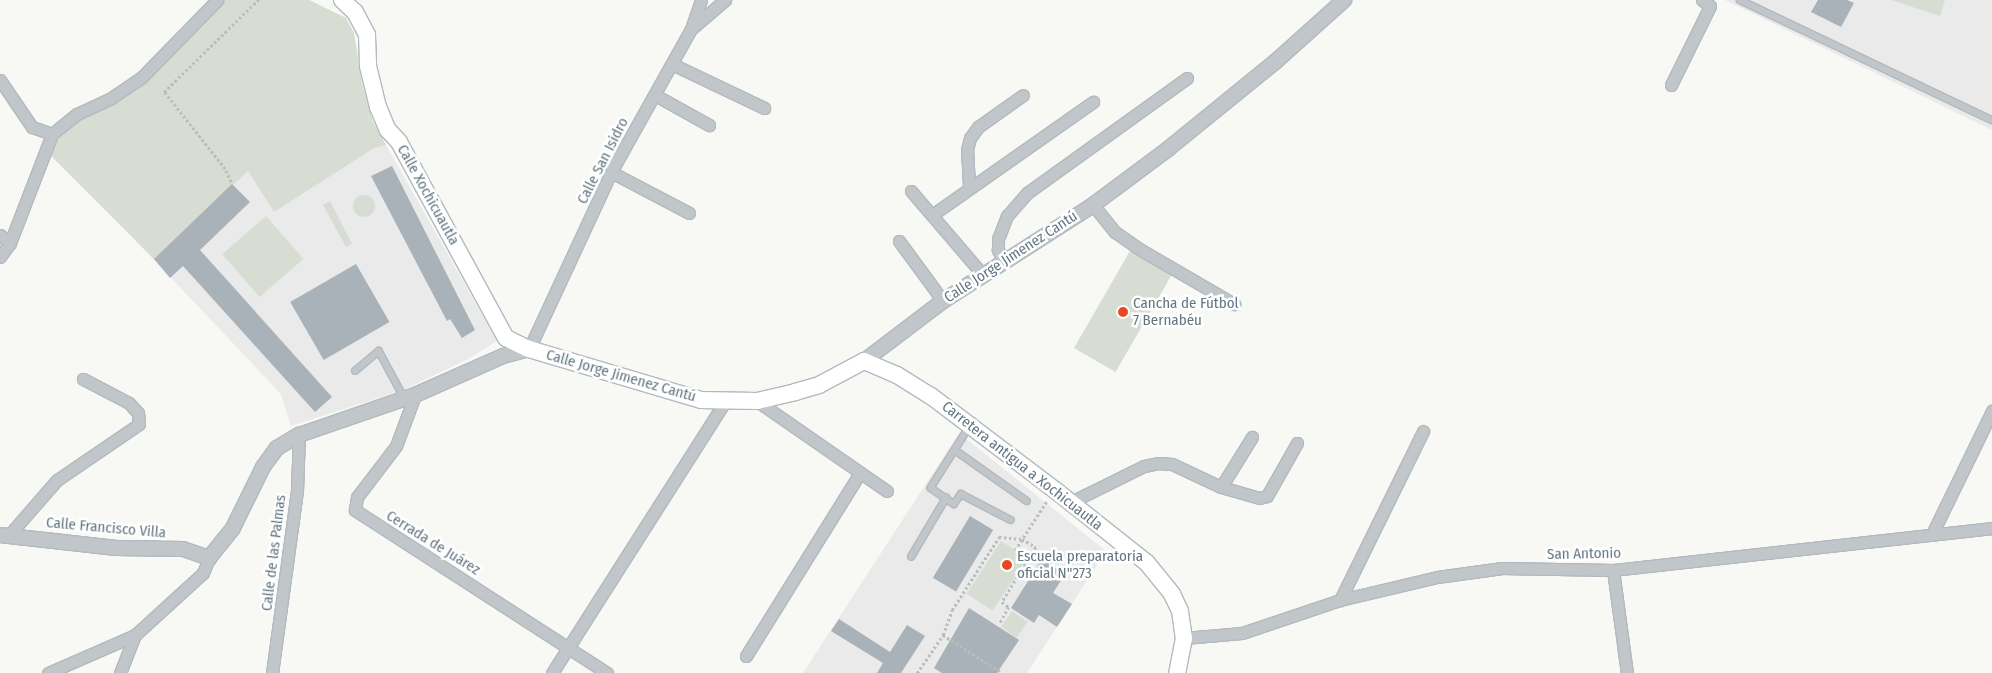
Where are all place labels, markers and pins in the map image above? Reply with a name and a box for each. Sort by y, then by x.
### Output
place label: Cancha de Fútbol 7 Bernabéu [1133,294,1238,329]
marker: Cancha de Fútbol 7 Bernabéu [1117,306,1129,318]
place label: Escuela preparatoria oficial N"273 [1017,547,1143,582]
marker: Escuela preparatoria oficial N"273 [1001,559,1013,571]

